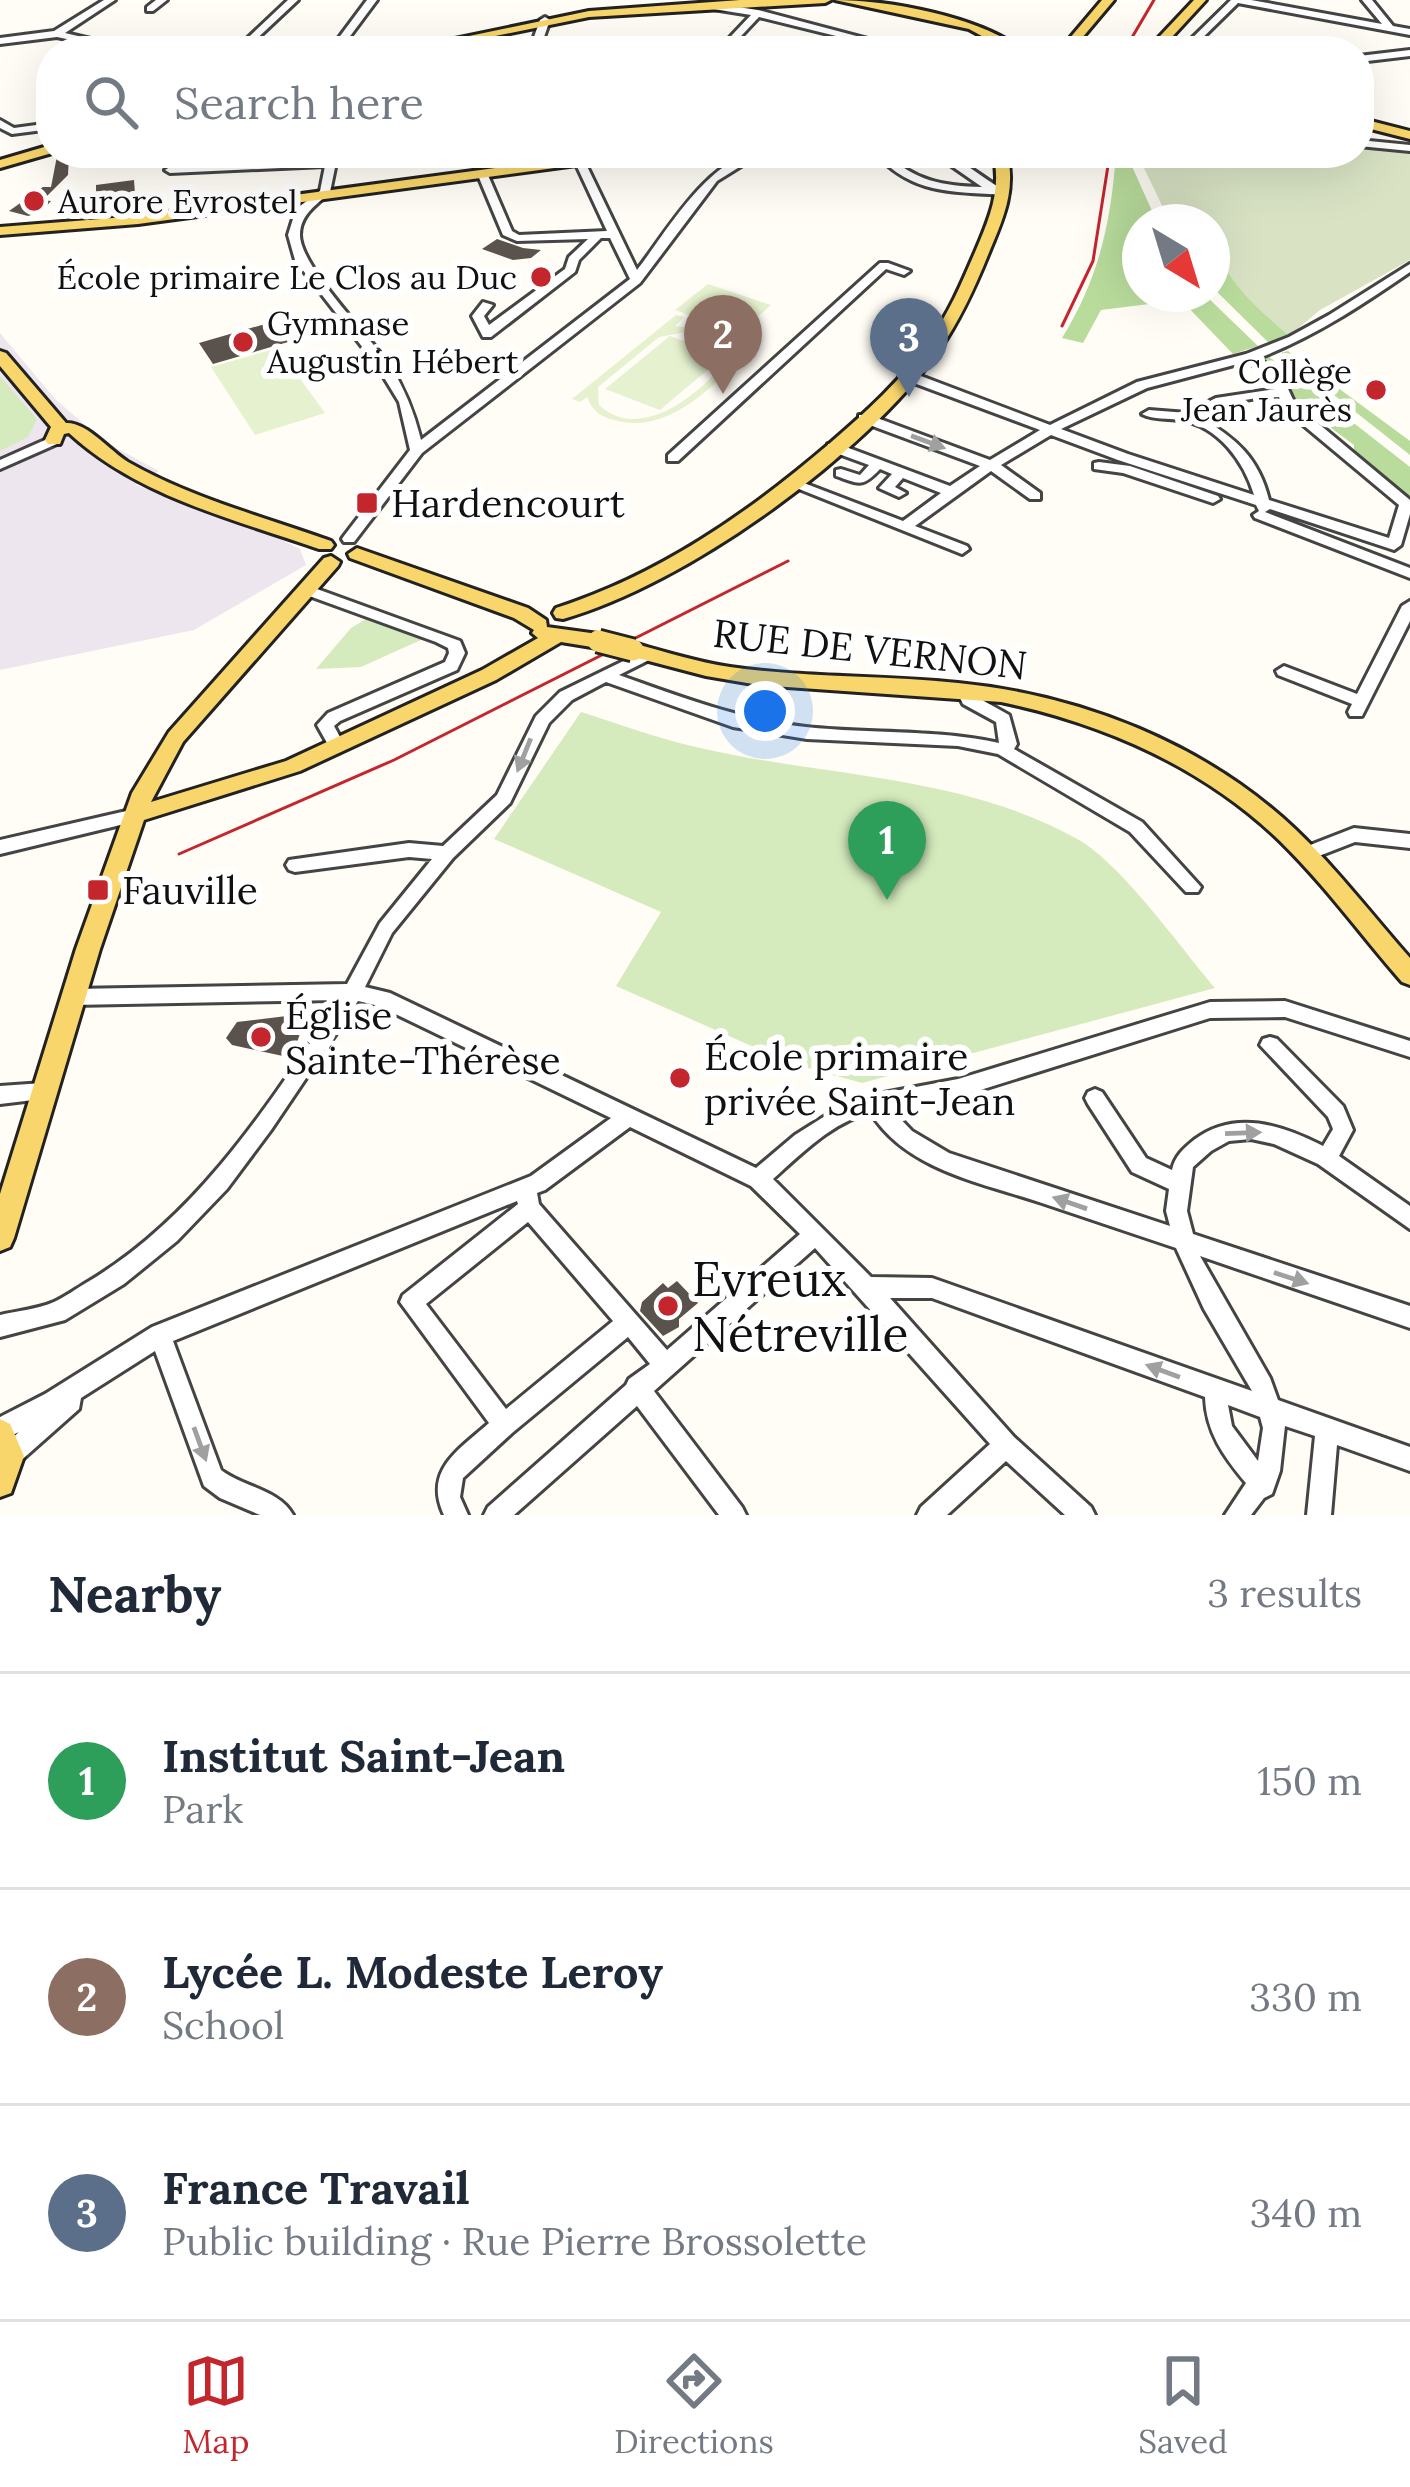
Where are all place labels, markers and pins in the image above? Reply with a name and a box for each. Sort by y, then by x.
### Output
place label: Aurore Evrostel [57,180,298,222]
marker: Aurore Evrostel [21,188,47,214]
place label: École primaire Le Clos au Duc [57,256,517,298]
marker: École primaire Le Clos au Duc [528,264,554,290]
pin: 2 [684,295,762,394]
pin: 3 [870,298,948,397]
place label: Gymnase Augustin Hébert [266,302,519,382]
marker: Gymnase Augustin Hébert [230,329,256,355]
place label: Collège Jean Jaurès [1180,350,1352,430]
marker: Collège Jean Jaurès [1363,377,1389,403]
place label: Hardencourt [391,478,625,528]
marker: Hardencourt [354,490,380,516]
pin: 1 [848,801,926,900]
place label: Fauville [122,865,258,915]
marker: Fauville [85,877,111,903]
place label: Église Sainte-Thérèse [285,990,561,1085]
marker: Église Sainte-Thérèse [248,1024,274,1050]
place label: École primaire privée Saint-Jean [704,1031,1015,1126]
marker: École primaire privée Saint-Jean [667,1065,693,1091]
place label: Evreux Nétreville [692,1248,908,1364]
marker: Evreux Nétreville [655,1293,681,1319]

